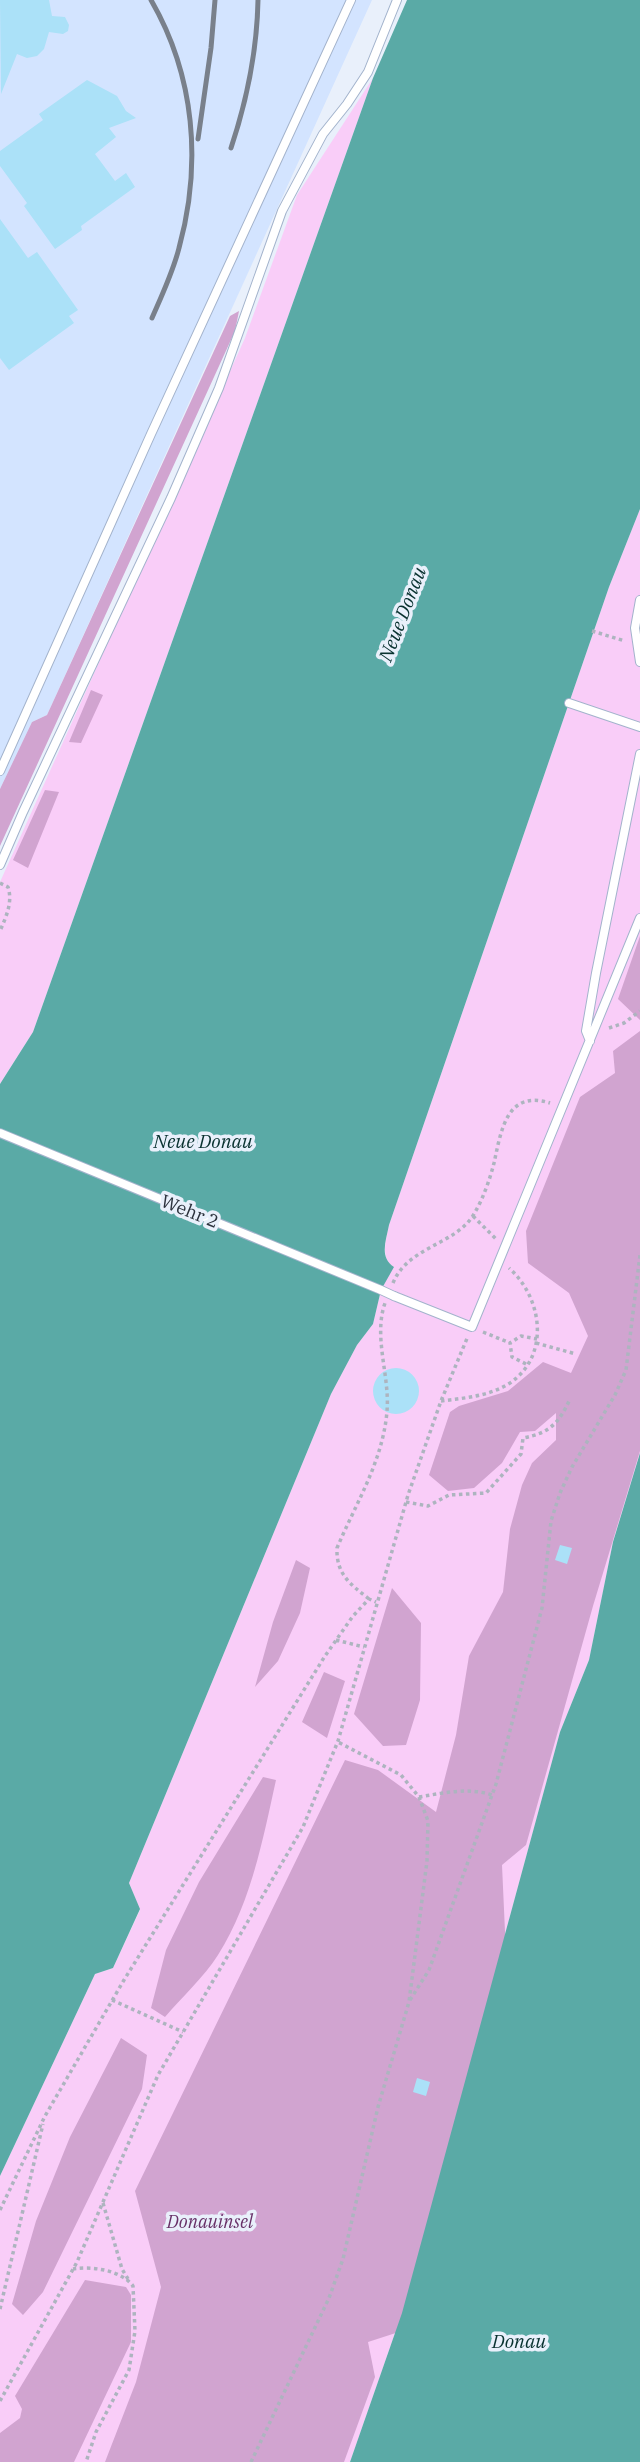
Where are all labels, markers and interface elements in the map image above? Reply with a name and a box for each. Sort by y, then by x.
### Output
water label: Neue Donau [373,563,431,665]
water label: Neue Donau [153,1129,253,1153]
street label: Wehr 2 [158,1189,222,1233]
park label: Donauinsel [166,2210,254,2233]
water label: Donau [491,2329,546,2353]

